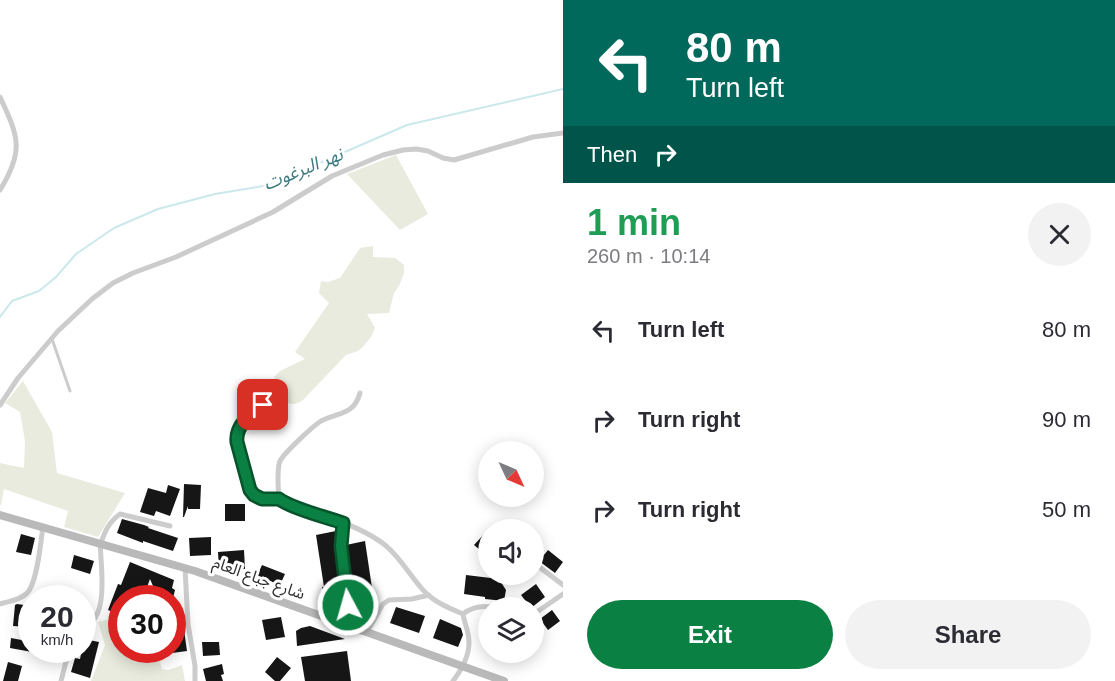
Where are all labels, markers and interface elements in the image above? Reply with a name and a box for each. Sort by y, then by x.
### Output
icon: left [587,24,665,102]
text: 80 m [686,24,782,71]
text: Turn left [686,73,784,103]
icon: right [649,138,682,171]
text: Then [587,142,637,167]
water label: نهر البرغوت [261,143,348,195]
text: 1 min [587,202,681,243]
button: close [1028,203,1091,266]
text: 260 m · 10:14 [587,245,710,267]
icon: left [587,314,620,347]
text: Turn left [638,317,724,342]
text: 80 m [1042,317,1091,342]
pin [237,379,288,430]
icon: arrive [246,388,279,421]
icon: right [587,404,620,437]
text: Turn right [638,407,740,432]
text: 90 m [1042,407,1091,432]
north arrow [478,441,544,507]
map controls [478,441,544,663]
icon: right [587,494,620,527]
text: Turn right [638,497,740,522]
text: 50 m [1042,497,1091,522]
button: sound [478,519,544,585]
street label: شارع جباع العام [209,554,307,606]
position arrow [316,573,380,637]
speed limit sign: 30 [108,585,186,663]
button: layers [478,597,544,663]
text: 20 [40,600,74,633]
button: Exit [587,600,833,669]
button: Share [845,600,1091,669]
text: km/h [41,631,73,648]

